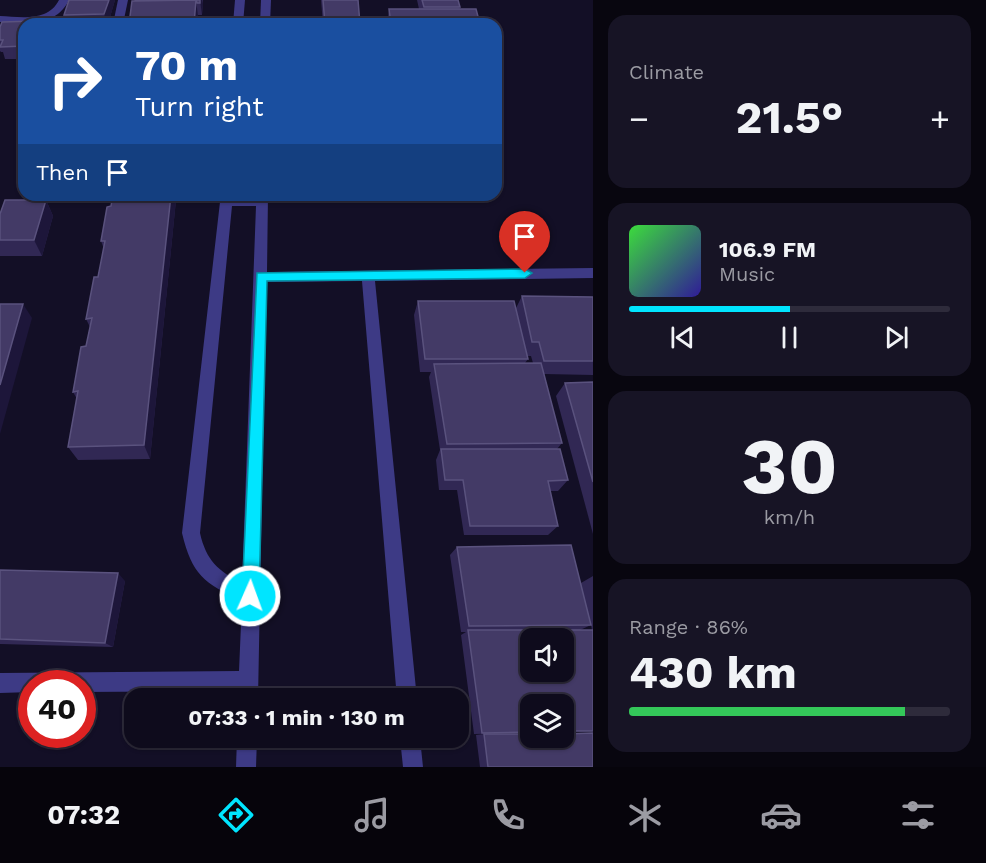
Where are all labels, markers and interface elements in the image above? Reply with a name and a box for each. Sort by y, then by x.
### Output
text: 70 m [135,41,238,90]
icon: right [36,42,114,120]
text: Climate [629,60,704,84]
text: Turn right [135,91,264,123]
text: 21.5° [736,91,843,144]
text: − [629,99,649,138]
text: + [930,99,950,138]
icon: arrive [101,156,134,189]
text: Then [36,160,89,185]
pin [499,211,550,273]
icon: arrive [508,220,541,253]
text: 106.9 FM [719,237,816,262]
text: Music [719,262,775,286]
icon: previous [666,321,699,354]
icon: pause [773,321,806,354]
icon: next [880,321,913,354]
text: 30 [741,420,838,512]
text: km/h [764,505,815,529]
position arrow [218,564,282,628]
text: Range · 86% [629,615,748,639]
map controls [520,628,574,748]
button: sound [520,628,574,682]
text: 430 km [629,646,797,699]
speed limit sign: 40 [18,670,96,748]
button: layers [520,694,574,748]
text: 07:33 · 1 min · 130 m [188,705,405,730]
icon: directions [215,794,257,836]
icon: music [351,794,393,836]
icon: phone [487,794,529,836]
icon: climate [624,794,666,836]
icon: car [760,794,802,836]
icon: filters [897,794,939,836]
text: 07:32 [47,799,120,831]

